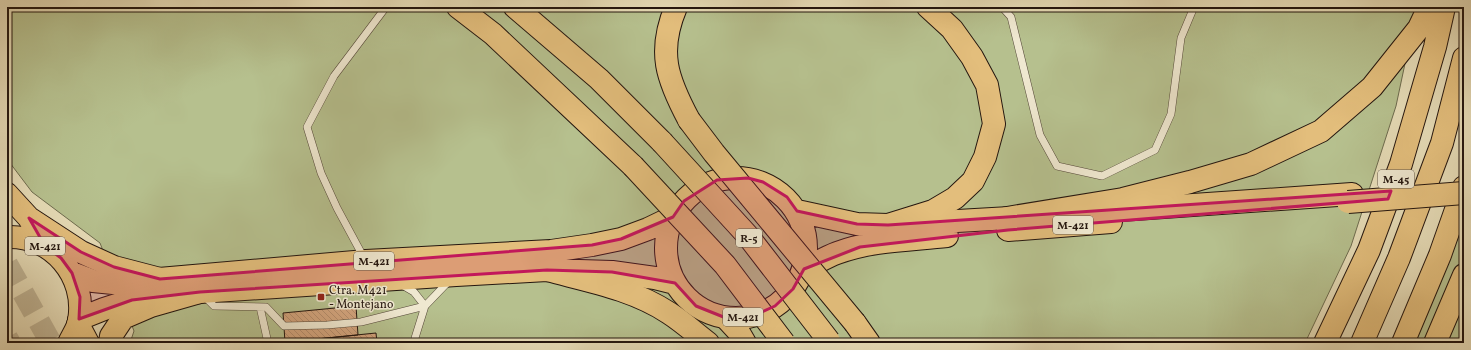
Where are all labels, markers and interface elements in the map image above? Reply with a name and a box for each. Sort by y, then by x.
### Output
road number: M-45 [1378,170,1414,188]
road number: M-421 [1053,216,1093,234]
road number: R-5 [736,229,762,247]
road number: M-421 [25,237,65,255]
road number: M-421 [354,252,394,270]
place label: Ctra. M421 - Montejano [329,283,393,313]
marker: Ctra. M421 - Montejano [316,292,326,302]
road number: M-421 [723,308,763,326]

